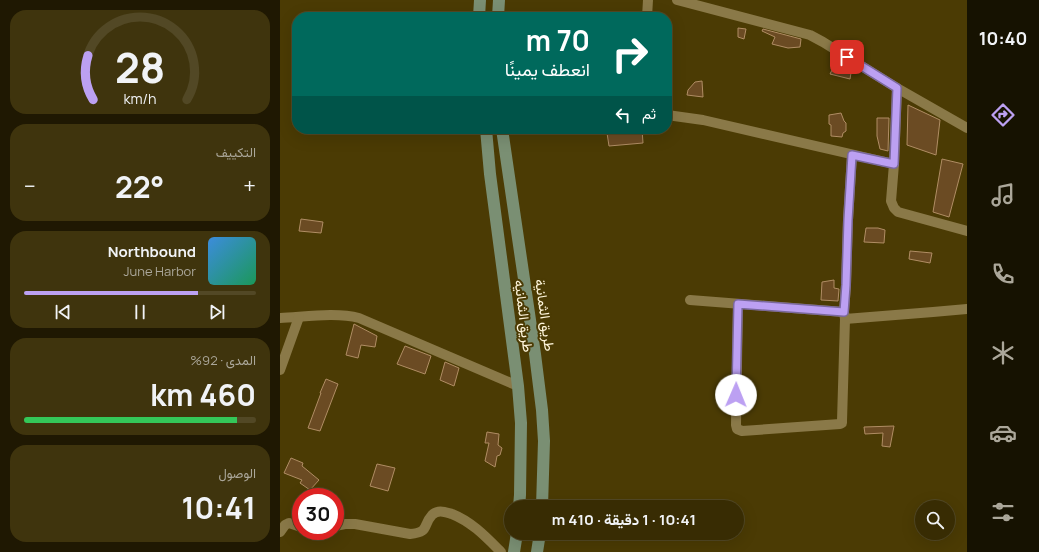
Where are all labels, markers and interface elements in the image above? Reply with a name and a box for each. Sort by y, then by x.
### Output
text: 70 m [526,21,590,59]
text: 10:40 [979,26,1027,50]
icon: right [604,28,656,80]
text: 28 [115,39,165,95]
pin [830,40,864,74]
icon: arrive [836,46,858,68]
text: انعطف يمينًا [505,57,590,81]
text: km/h [123,89,157,108]
icon: directions [989,101,1017,129]
text: ثم [642,103,656,124]
icon: left [612,104,634,126]
text: التكييف [216,143,256,161]
text: 22° [115,166,164,207]
text: − [24,171,36,201]
text: + [243,171,256,201]
icon: music [989,181,1017,209]
text: Northbound [108,241,196,262]
icon: phone [989,260,1017,288]
text: June Harbor [123,262,196,280]
street label: طريق الثمانية [531,278,560,352]
street label: طريق الثمانيه [511,279,538,353]
icon: previous [52,301,74,323]
icon: pause [129,301,151,323]
icon: next [206,301,228,323]
icon: climate [989,339,1017,367]
text: المدى · 92% [190,351,256,369]
text: 460 km [150,374,256,415]
position arrow [715,374,757,416]
icon: car [989,419,1017,447]
text: الوصول [218,464,256,482]
text: 10:41 [181,487,256,528]
speed limit sign: 30 [292,488,344,540]
icon: filters [989,498,1017,526]
map controls [915,500,955,540]
button: search [915,500,955,540]
text: 10:41 · 1 دقيقة · 410 m [552,509,696,530]

